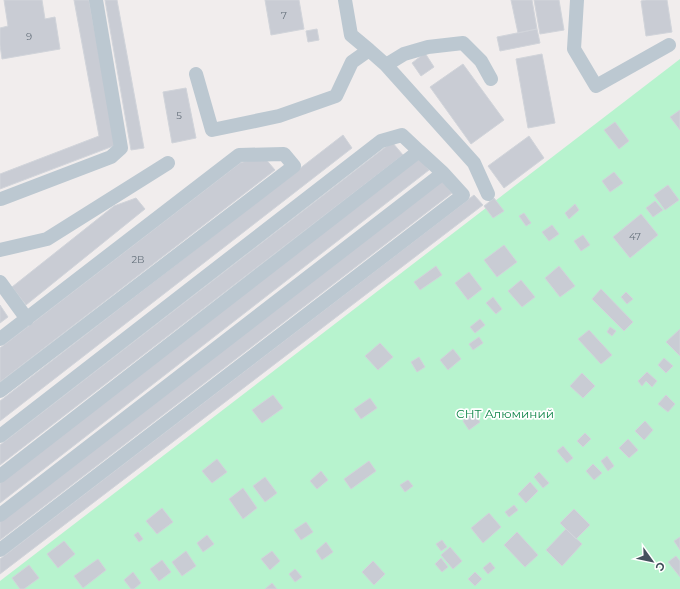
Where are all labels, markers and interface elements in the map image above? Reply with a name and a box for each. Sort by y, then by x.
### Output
house number: 7 [281,9,287,22]
house number: 9 [26,30,32,43]
house number: 5 [176,109,182,122]
house number: 47 [629,230,641,243]
house number: 2В [131,253,145,266]
park label: СНТ Алюминий [456,406,554,421]
north arrow [632,541,672,581]
text: С [652,559,668,574]

